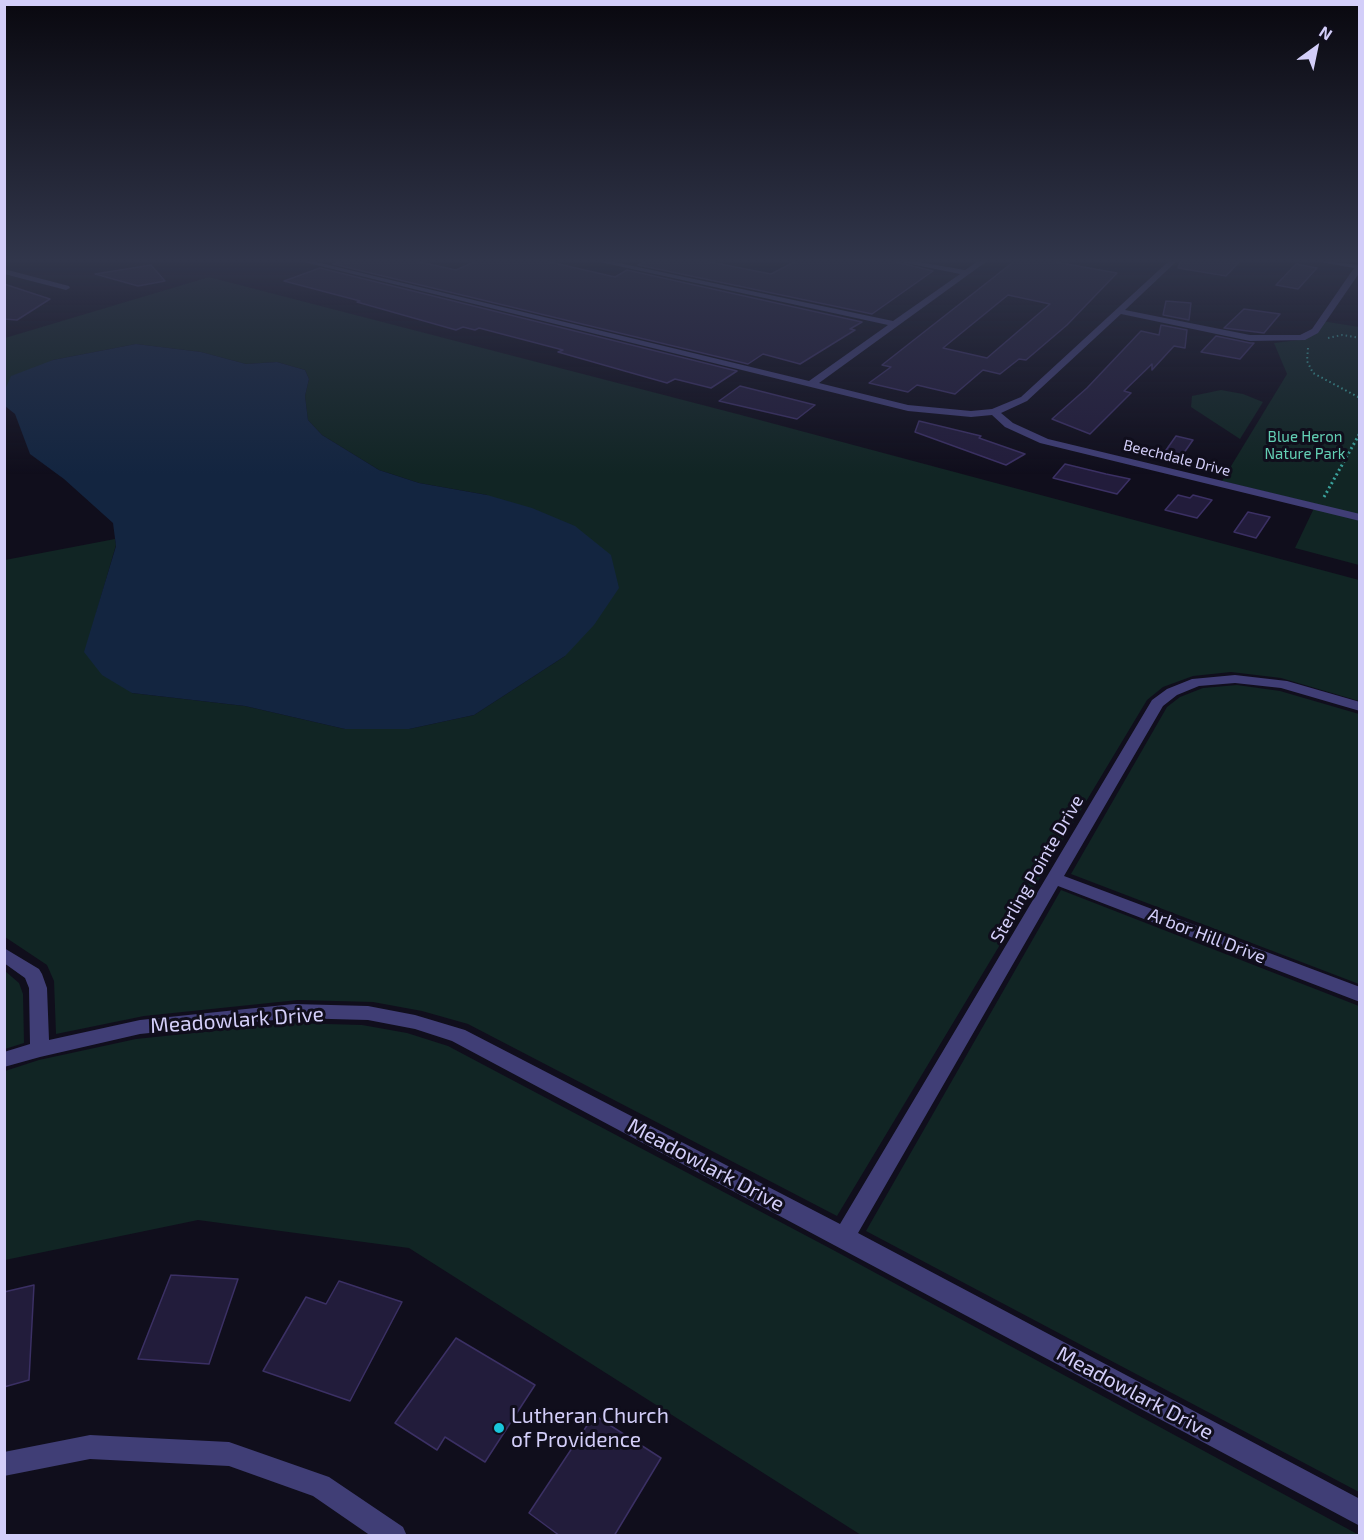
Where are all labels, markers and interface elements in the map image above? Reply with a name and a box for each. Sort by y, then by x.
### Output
north arrow [1286,18,1346,78]
text: N [1316,21,1336,44]
park label: Blue Heron Nature Park [1265,428,1345,463]
street label: Beechdale Drive [1122,436,1232,480]
street label: Sterling Pointe Drive [986,791,1088,947]
street label: Arbor Hill Drive [1145,904,1269,968]
street label: Meadowlark Drive [149,1001,325,1039]
street label: Meadowlark Drive [623,1113,789,1217]
street label: Meadowlark Drive [1052,1341,1218,1445]
place label: Lutheran Church of Providence [511,1403,669,1453]
marker: Lutheran Church of Providence [492,1421,506,1435]

